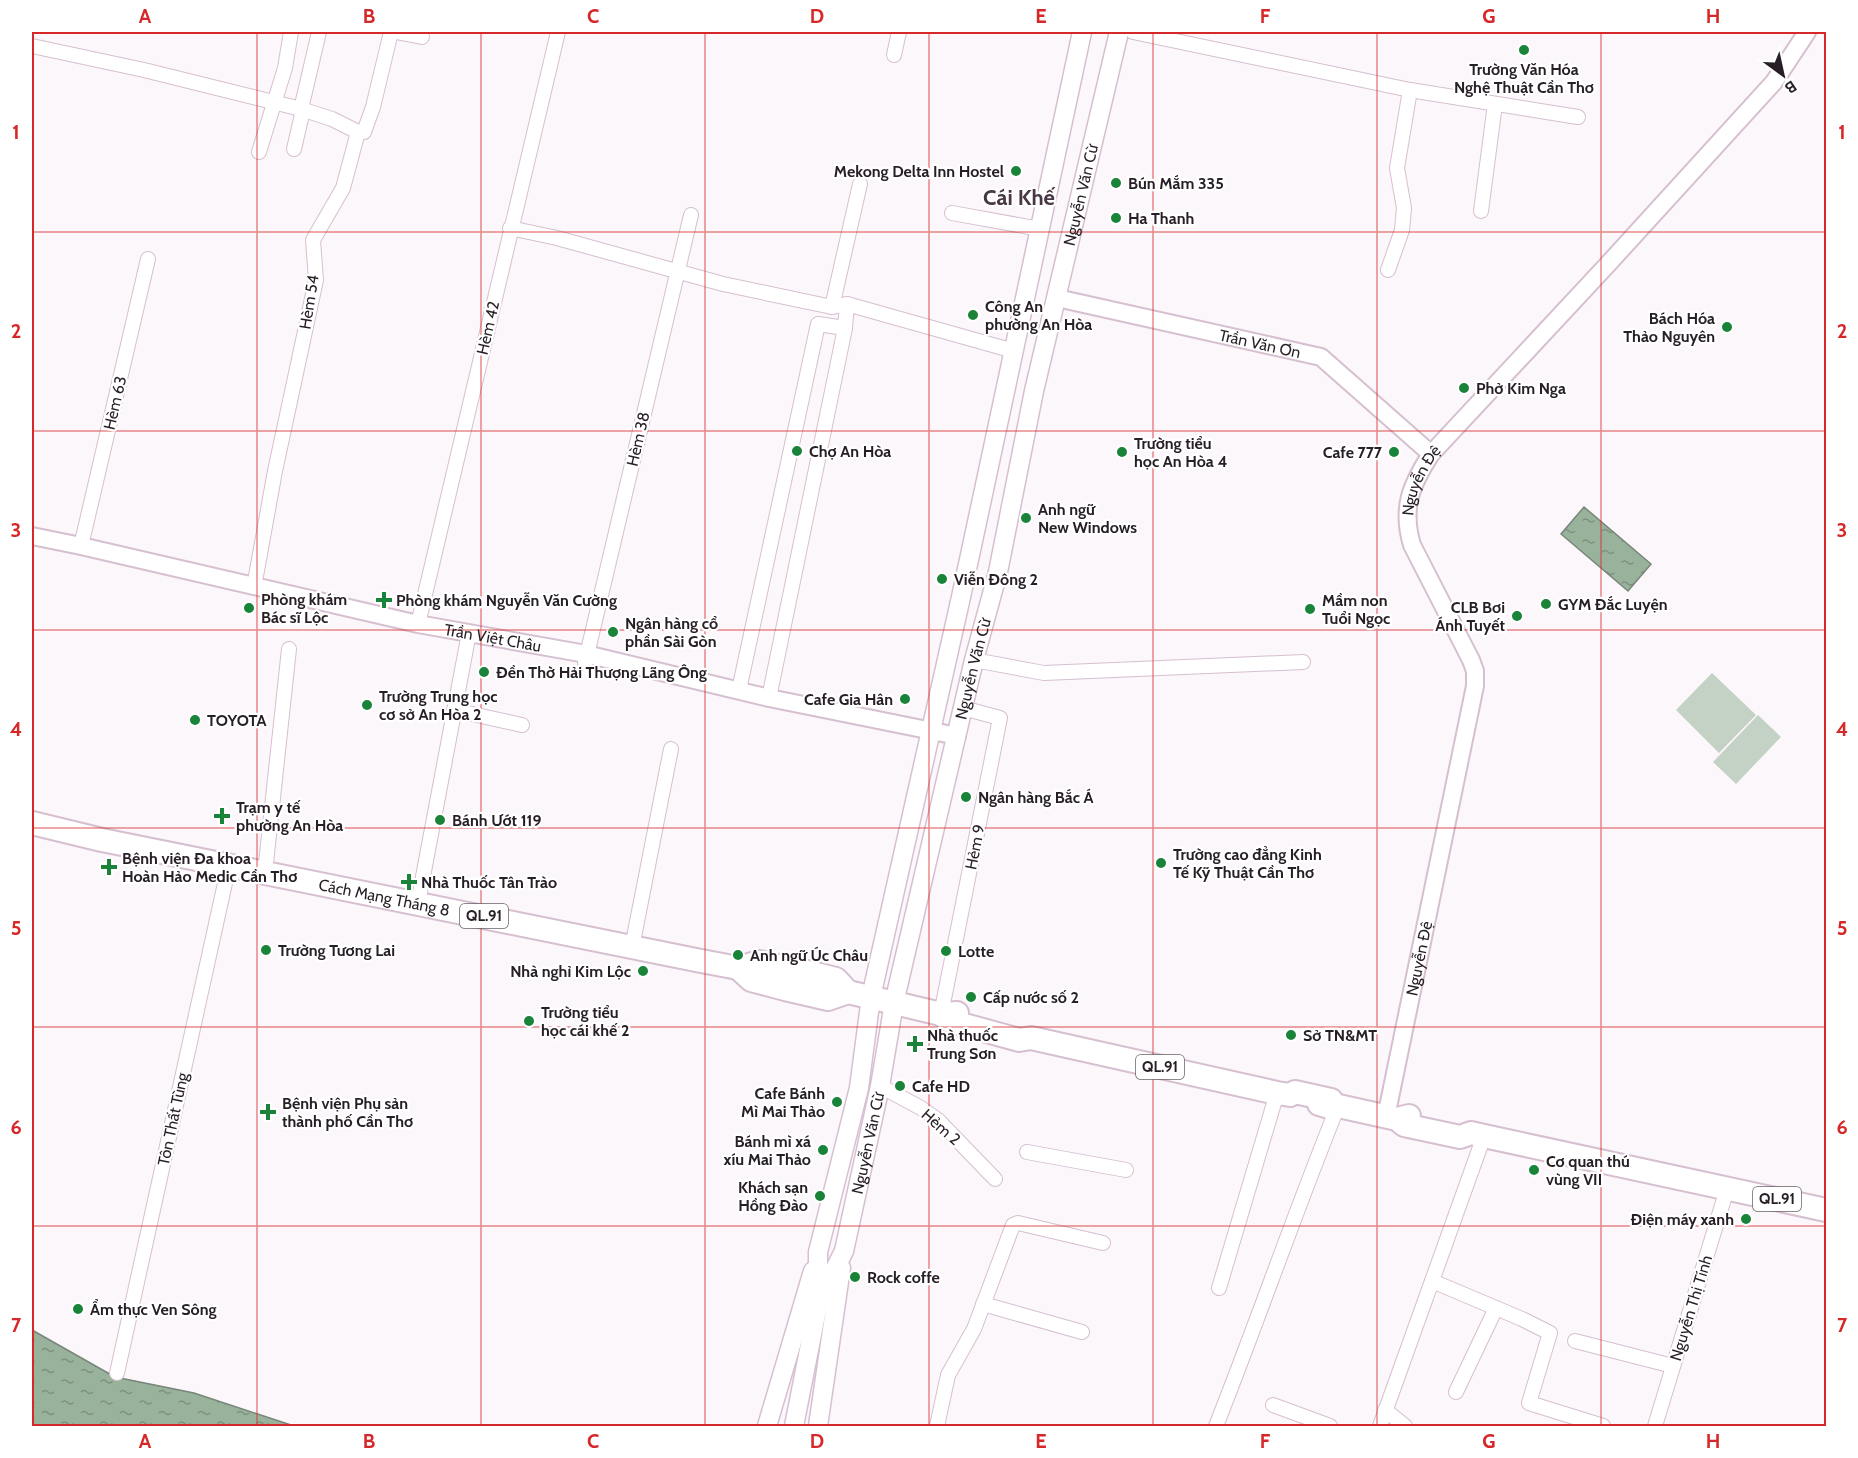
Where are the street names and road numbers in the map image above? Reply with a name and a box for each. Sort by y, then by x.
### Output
street label: Nguyễn Văn Cừ [1059,141,1102,248]
street label: Hèm 54 [295,273,323,331]
street label: Hèm 42 [473,299,503,357]
street label: Trần Văn Ơn [1217,325,1303,362]
street label: Hèm 63 [100,374,130,432]
street label: Hèm 38 [623,410,653,468]
street label: Nguyễn Đệ [1398,441,1444,516]
street label: Nguyễn Văn Cừ [951,615,995,721]
street label: Trần Việt Châu [443,619,543,655]
street label: Hẻm 9 [961,823,989,871]
street label: Cách Mạng Tháng 8 [317,875,451,920]
road number: QL.91 [460,904,508,928]
street label: Nguyễn Đệ [1402,919,1436,997]
road number: QL.91 [1136,1055,1184,1079]
street label: Tôn Thất Tùng [154,1070,192,1167]
street label: Nguyễn Văn Cừ [847,1089,888,1196]
street label: Hẻm 2 [918,1105,964,1149]
road number: QL.91 [1753,1187,1801,1211]
street label: Nguyễn Thị Tính [1666,1253,1716,1363]

